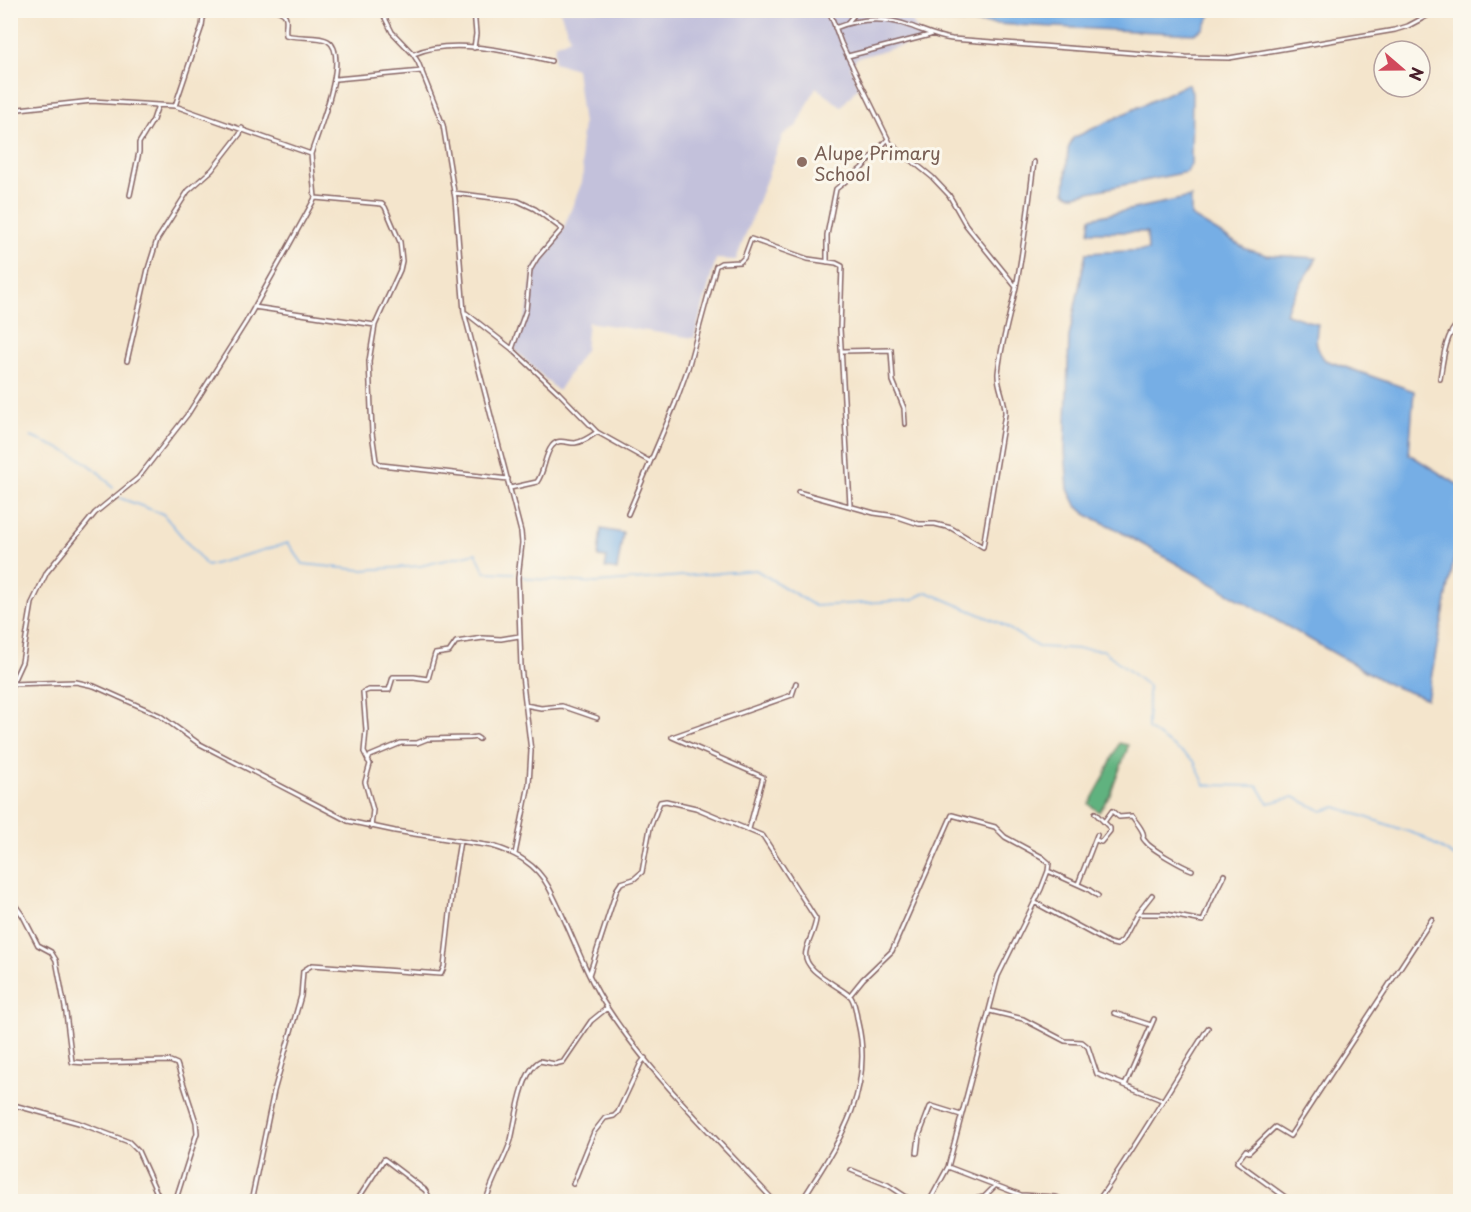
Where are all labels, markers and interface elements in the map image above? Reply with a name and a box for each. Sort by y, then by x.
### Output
north arrow [1372,39,1432,99]
text: N [1404,64,1430,85]
place label: Alupe Primary School [814,139,940,187]
marker: Alupe Primary School [795,155,809,169]

